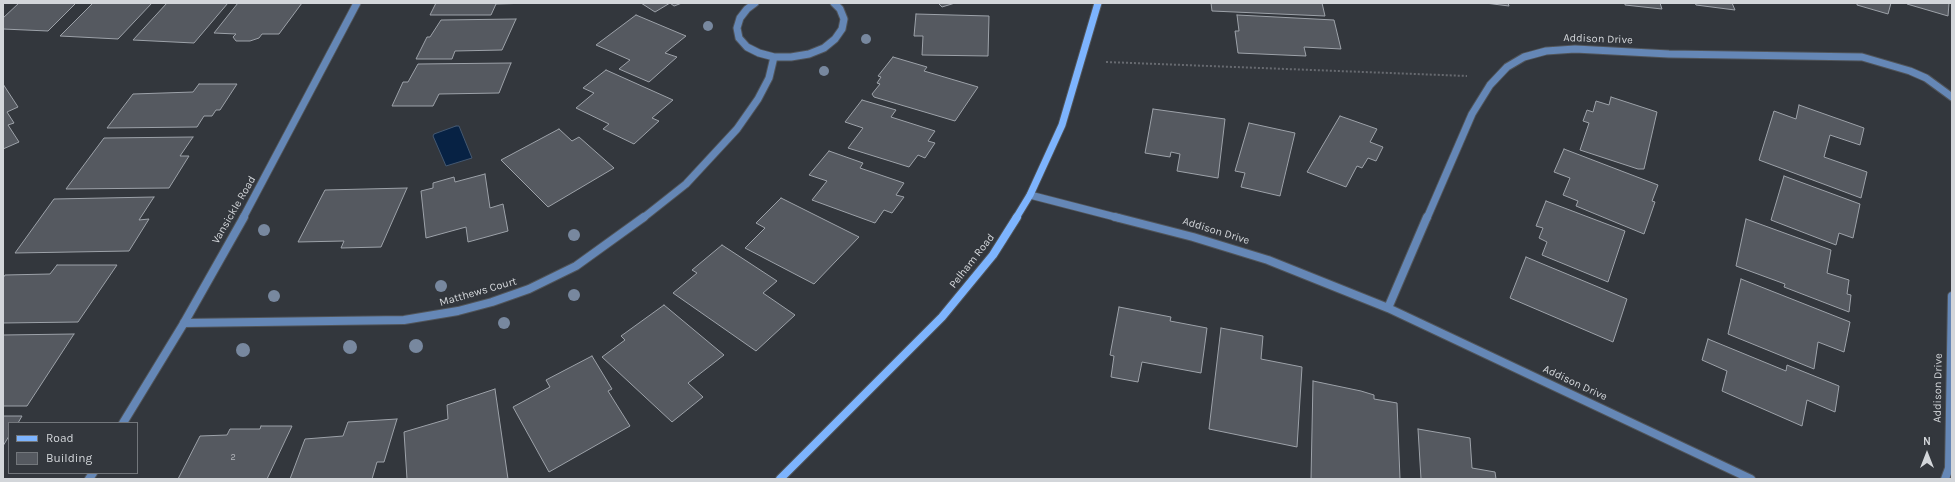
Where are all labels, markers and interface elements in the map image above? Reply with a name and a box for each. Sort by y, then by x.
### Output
street label: Addison Drive [1563,31,1633,47]
street label: Vansickle Road [209,174,259,246]
street label: Addison Drive [1181,215,1251,247]
street label: Pelham Road [947,231,997,291]
street label: Matthews Court [438,275,518,309]
street label: Addison Drive [1931,353,1945,423]
street label: Addison Drive [1541,362,1609,404]
legend [8,422,138,474]
text: Road [46,431,74,445]
north arrow [1907,434,1947,474]
text: N [1923,435,1931,448]
text: Building [46,451,92,465]
house number: 2 [230,452,236,462]

